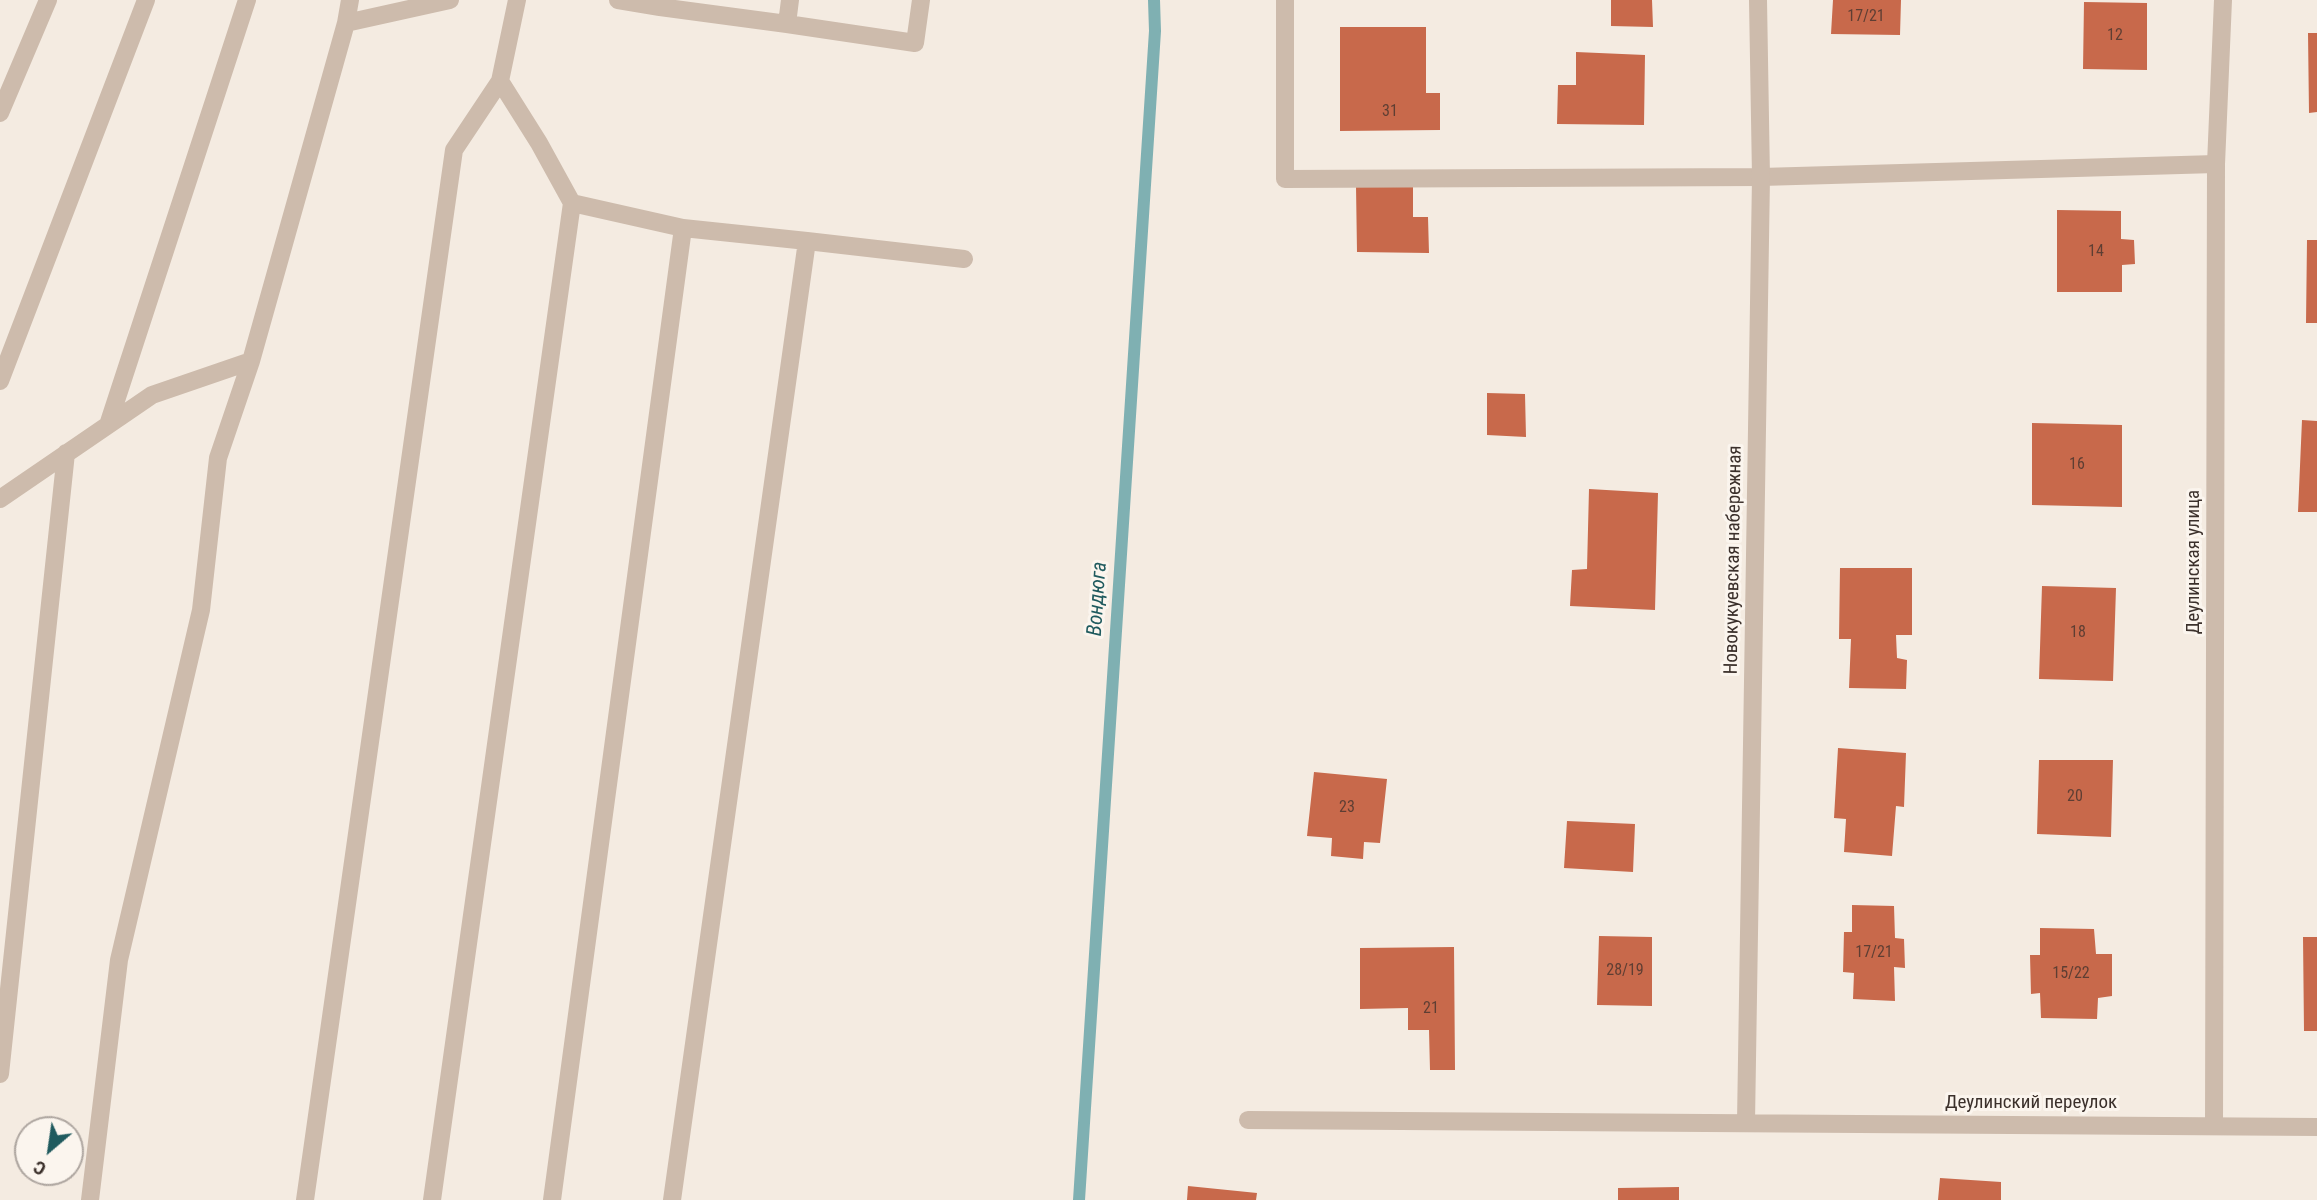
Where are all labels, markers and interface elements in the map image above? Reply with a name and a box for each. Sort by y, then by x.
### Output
house number: 17/21 [1847,7,1885,27]
house number: 12 [2107,26,2123,46]
house number: 31 [1382,102,1398,122]
house number: 14 [2088,242,2104,262]
street label: Новокукуевская набережная [1721,445,1747,675]
house number: 16 [2069,455,2085,475]
street label: Деулинская улица [2183,490,2205,634]
water label: Вондюга [1083,561,1113,637]
house number: 18 [2070,623,2086,643]
house number: 20 [2067,787,2083,807]
house number: 23 [1339,798,1355,818]
house number: 17/21 [1855,943,1893,963]
house number: 28/19 [1606,961,1644,981]
house number: 15/22 [2052,964,2090,984]
house number: 21 [1423,999,1439,1019]
street label: Деулинский переулок [1945,1092,2117,1114]
north arrow [14,1116,84,1186]
text: С [29,1155,50,1181]

